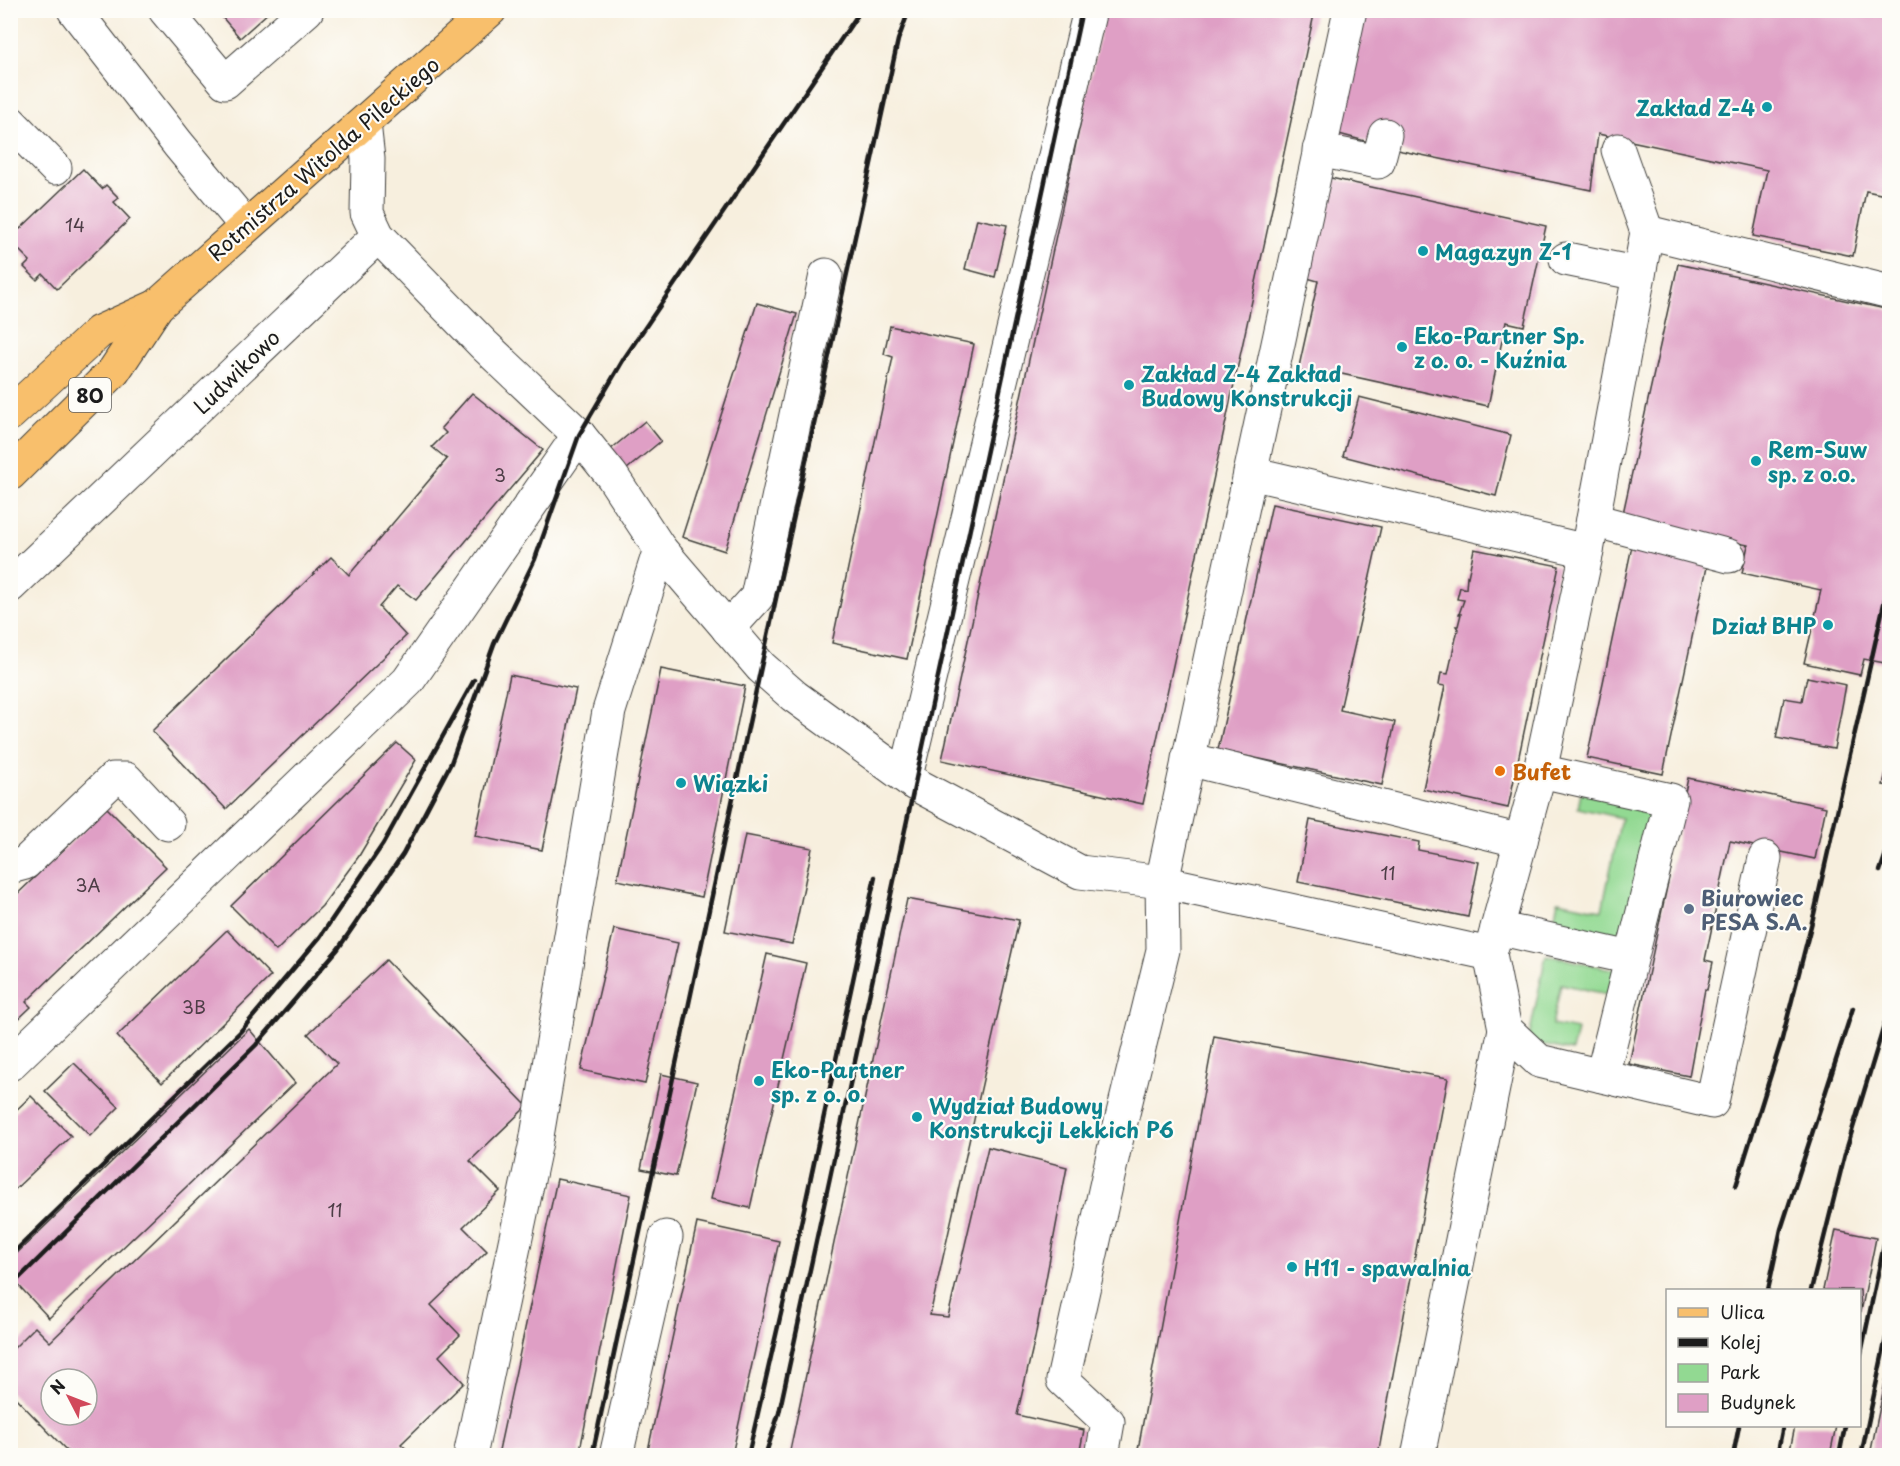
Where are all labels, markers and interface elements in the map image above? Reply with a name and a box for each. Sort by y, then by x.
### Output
street label: Rotmistrza Witolda Pileckiego [200,48,446,268]
place label: Zakład Z-4 [1636,91,1755,123]
marker: Zakład Z-4 [1760,100,1774,114]
house number: 14 [65,211,85,238]
place label: Magazyn Z-1 [1435,235,1572,267]
marker: Magazyn Z-1 [1416,244,1430,258]
place label: Eko-Partner Sp. z o. o. - Kuźnia [1414,319,1585,375]
street label: Ludwikowo [185,321,287,421]
marker: Eko-Partner Sp. z o. o. - Kuźnia [1395,340,1409,354]
place label: Zakład Z-4 Zakład Budowy Konstrukcji [1141,357,1353,413]
road number: 80 [69,378,111,412]
marker: Zakład Z-4 Zakład Budowy Konstrukcji [1122,378,1136,392]
place label: Rem-Suw sp. z o.o. [1768,433,1867,489]
marker: Rem-Suw sp. z o.o. [1749,454,1763,468]
house number: 3 [494,461,506,488]
place label: Dział BHP [1711,609,1816,641]
marker: Dział BHP [1821,618,1835,632]
place label: Bufet [1512,755,1571,787]
marker: Bufet [1493,764,1507,778]
place label: Wiązki [693,767,768,799]
marker: Wiązki [674,776,688,790]
house number: 11 [1380,859,1396,886]
house number: 3A [76,871,100,898]
place label: Biurowiec PESA S.A. [1701,881,1808,937]
marker: Biurowiec PESA S.A. [1682,902,1696,916]
house number: 3B [182,993,206,1020]
place label: Eko-Partner sp. z o. o. [771,1053,905,1109]
marker: Eko-Partner sp. z o. o. [752,1074,766,1088]
place label: Wydział Budowy Konstrukcji Lekkich P6 [929,1089,1174,1145]
marker: Wydział Budowy Konstrukcji Lekkich P6 [910,1110,924,1124]
house number: 11 [327,1196,343,1223]
place label: H11 - spawalnia [1304,1251,1472,1283]
marker: H11 - spawalnia [1285,1260,1299,1274]
legend [1666,1289,1861,1427]
text: Ulica [1720,1298,1765,1325]
text: Kolej [1720,1328,1761,1355]
text: Park [1720,1358,1760,1385]
north arrow [39,1367,99,1427]
text: N [44,1374,70,1399]
text: Budynek [1720,1388,1796,1415]

